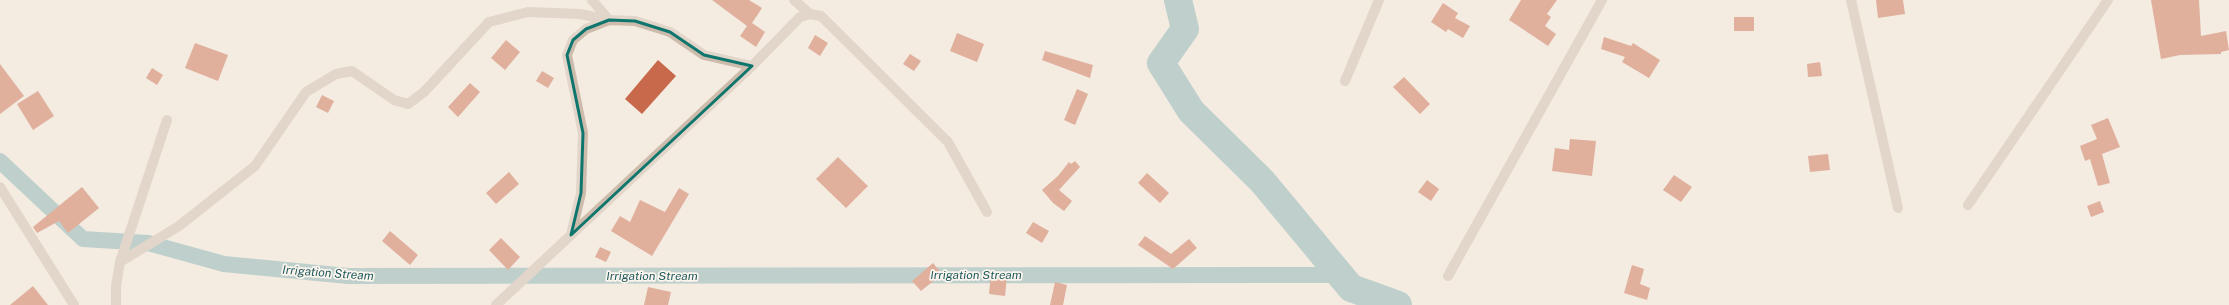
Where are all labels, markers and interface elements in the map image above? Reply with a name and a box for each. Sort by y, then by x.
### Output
water label: Irrigation Stream [282,263,374,283]
water label: Irrigation Stream [930,268,1022,282]
water label: Irrigation Stream [606,269,698,283]

